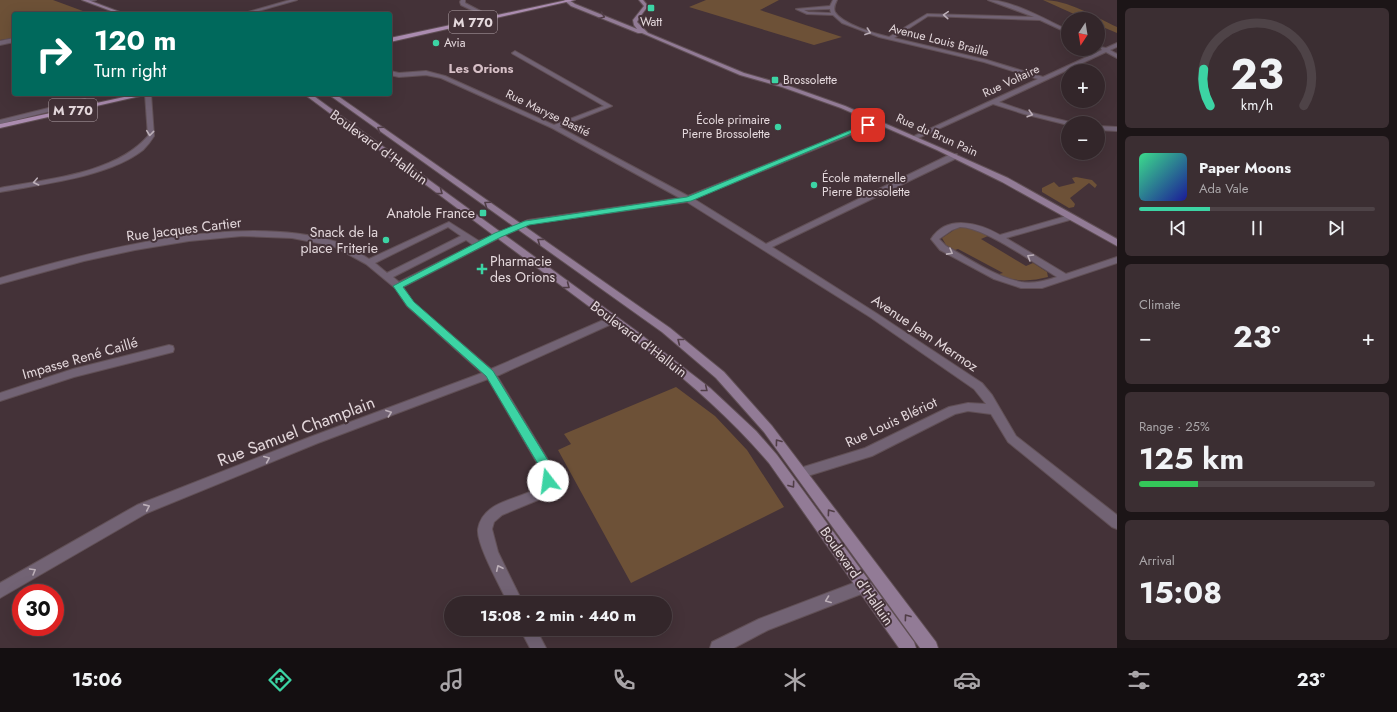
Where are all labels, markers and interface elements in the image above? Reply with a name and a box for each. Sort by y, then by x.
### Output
marker: Watt [646,3,656,13]
road number: M 770 [449,11,497,33]
one-way arrow [943,11,949,20]
one-way arrow [599,12,606,20]
north arrow [1061,12,1105,56]
map controls [1061,12,1105,160]
place label: Watt [640,13,662,31]
street label: Avenue Louis Braille [887,19,991,61]
text: 120 m [94,20,177,61]
one-way arrow [865,27,872,36]
icon: right [28,28,80,80]
place label: Avia [444,34,466,52]
marker: Avia [431,38,441,48]
text: 23 [1230,44,1284,105]
text: Turn right [94,58,166,84]
district label: Les Orions [449,59,513,78]
street label: Rue Voltaire [980,60,1042,102]
button: + [1061,64,1105,108]
place label: Brossolette [783,71,837,89]
marker: Brossolette [770,75,780,85]
street label: Rue Maryse Bastié [503,85,593,141]
text: km/h [1241,95,1273,115]
road number: M 770 [49,99,97,121]
street label: Boulevard d'Halluin [326,105,432,189]
pin [851,108,885,142]
street label: Rue du Brun Pain [893,109,981,161]
one-way arrow [1027,109,1034,118]
place label: École primaire Pierre Brossolette [682,111,770,143]
icon: arrive [857,114,879,136]
button: − [1061,116,1105,160]
marker: École primaire Pierre Brossolette [773,122,783,132]
one-way arrow [378,127,385,134]
one-way arrow [146,129,155,136]
text: Paper Moons [1199,157,1291,179]
place label: École maternelle Pierre Brossolette [822,169,910,201]
one-way arrow [33,178,40,186]
text: Ada Vale [1199,179,1248,198]
marker: École maternelle Pierre Brossolette [809,180,819,190]
one-way arrow [435,187,442,194]
one-way arrow [484,201,491,209]
place label: Anatole France [387,203,475,223]
marker: Anatole France [478,208,488,218]
street label: Rue Jacques Cartier [125,212,243,246]
icon: previous [1167,217,1189,239]
icon: pause [1246,217,1268,239]
icon: next [1325,217,1347,239]
place label: Snack de la place Friterie [301,222,378,258]
marker: Snack de la place Friterie [381,235,391,245]
one-way arrow [537,239,544,246]
one-way arrow [946,247,953,254]
place label: Pharmacie des Orions [490,251,556,287]
one-way arrow [1027,255,1034,262]
marker: Pharmacie des Orions [477,264,487,274]
one-way arrow [563,281,570,289]
street label: Avenue Jean Mermoz [868,290,983,376]
text: Climate [1139,295,1180,314]
street label: Boulevard d'Halluin [586,296,692,382]
text: 23° [1233,315,1280,358]
text: − [1139,321,1152,353]
text: + [1361,321,1375,353]
street label: Impasse René Caillé [20,332,140,384]
one-way arrow [677,339,684,346]
one-way arrow [700,384,707,391]
street label: Rue Samuel Champlain [214,390,378,472]
street label: Rue Louis Blériot [842,392,941,452]
one-way arrow [385,409,392,417]
text: Range · 25% [1139,417,1210,436]
text: 125 km [1139,437,1244,480]
one-way arrow [776,439,783,446]
one-way arrow [264,455,271,463]
position arrow [527,460,569,502]
one-way arrow [787,480,794,487]
one-way arrow [142,504,150,512]
one-way arrow [827,509,835,516]
street label: Boulevard d'Halluin [815,523,899,629]
text: Arrival [1139,551,1175,570]
one-way arrow [496,564,504,572]
one-way arrow [29,568,36,575]
text: 15:08 [1139,571,1222,614]
speed limit sign: 30 [12,584,64,636]
one-way arrow [824,595,831,603]
text: 15:08 · 2 min · 440 m [480,605,636,627]
one-way arrow [905,614,912,621]
icon: directions [266,666,294,694]
icon: music [438,666,466,694]
icon: phone [610,666,638,694]
icon: climate [781,666,809,694]
icon: car [953,666,981,694]
icon: filters [1125,666,1153,694]
text: 15:06 [72,667,122,693]
text: 23° [1297,667,1325,693]

